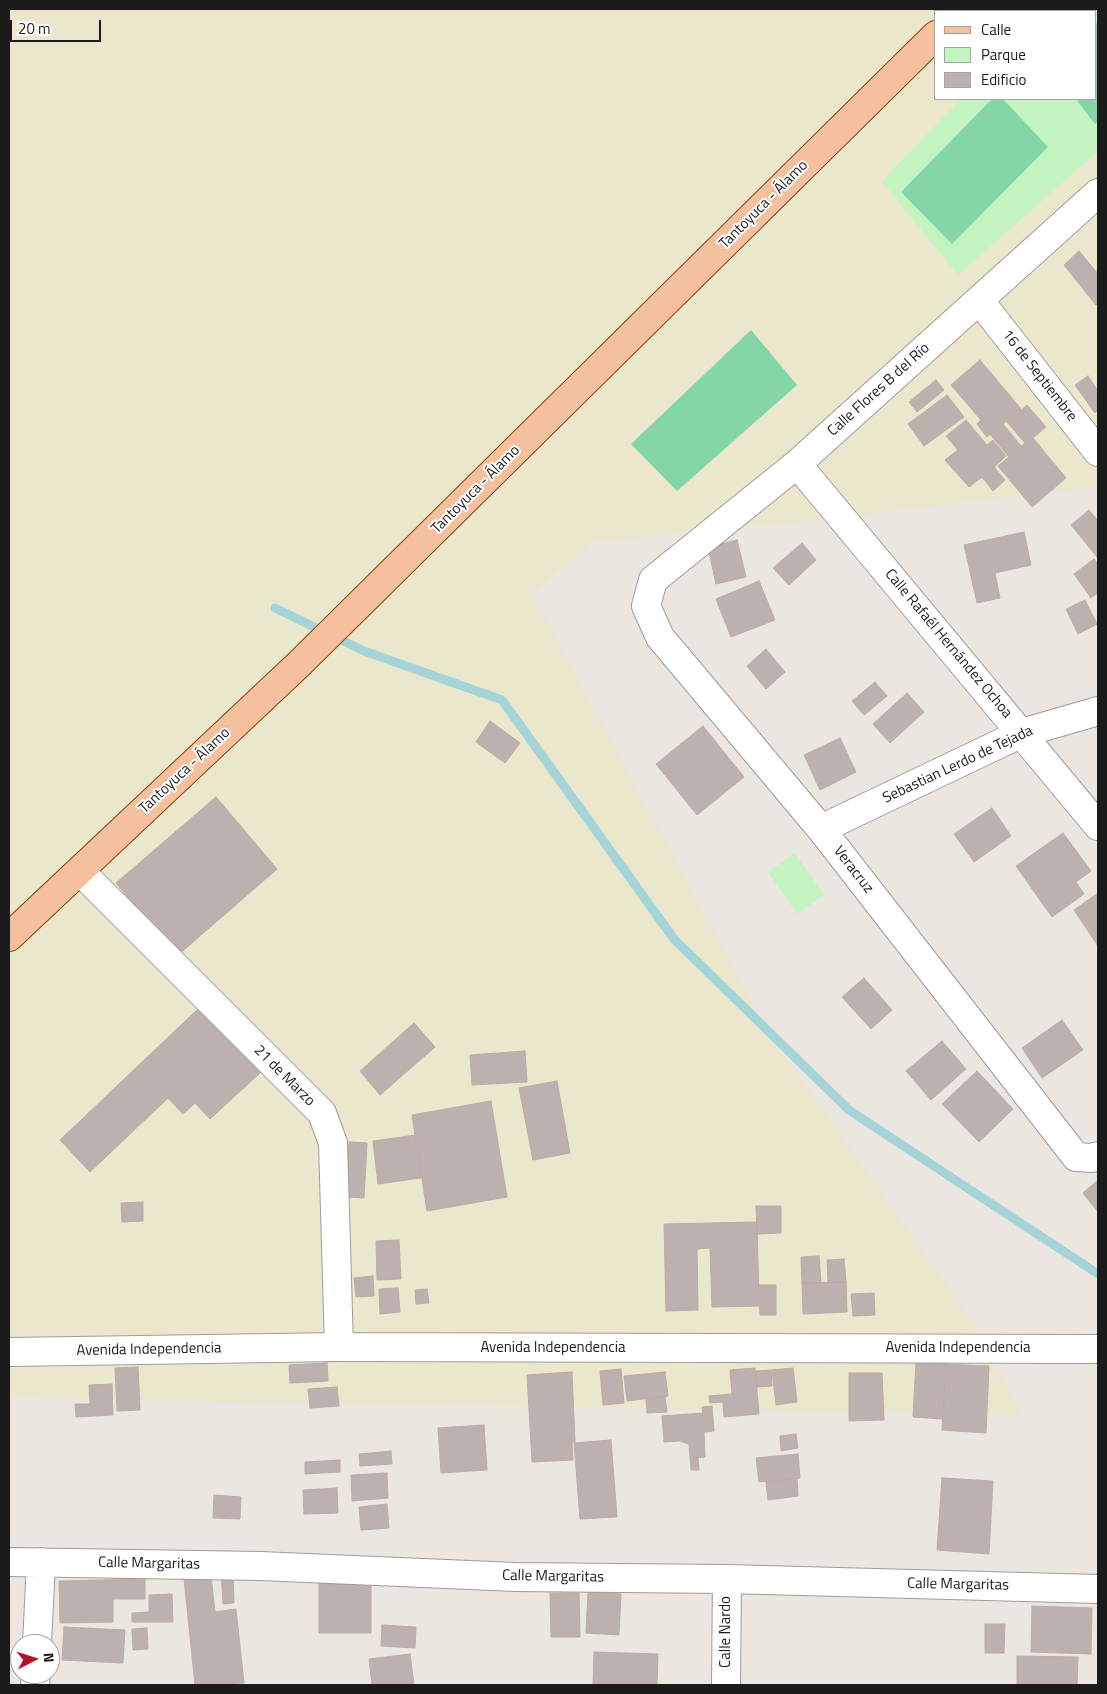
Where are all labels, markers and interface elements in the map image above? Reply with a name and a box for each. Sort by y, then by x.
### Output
scale bar [12,10,104,42]
legend [934,10,1097,100]
text: 20 m [18,17,51,40]
text: Calle [981,18,1011,41]
text: Parque [981,43,1026,66]
text: Edificio [981,68,1026,91]
street label: Tantoyuca - Álamo [716,157,812,253]
street label: 16 de Septiembre [998,326,1080,426]
street label: Calle Flores B del Río [824,340,934,440]
street label: Tantoyuca - Álamo [428,442,524,538]
street label: Calle Rafaél Hernández Ochoa [880,566,1016,722]
street label: Sebastian Lerdo de Tejada [880,722,1036,808]
street label: Tantoyuca - Álamo [136,724,234,818]
street label: Veracruz [829,843,877,897]
street label: 21 de Marzo [250,1042,318,1110]
street label: Avenida Independencia [480,1339,626,1357]
street label: Avenida Independencia [885,1339,1031,1357]
street label: Avenida Independencia [76,1340,222,1360]
street label: Calle Margaritas [98,1554,200,1574]
street label: Calle Margaritas [502,1567,604,1587]
street label: Calle Margaritas [907,1575,1009,1595]
street label: Calle Nardo [717,1596,735,1668]
north arrow [10,1634,60,1684]
text: N [39,1652,60,1663]

